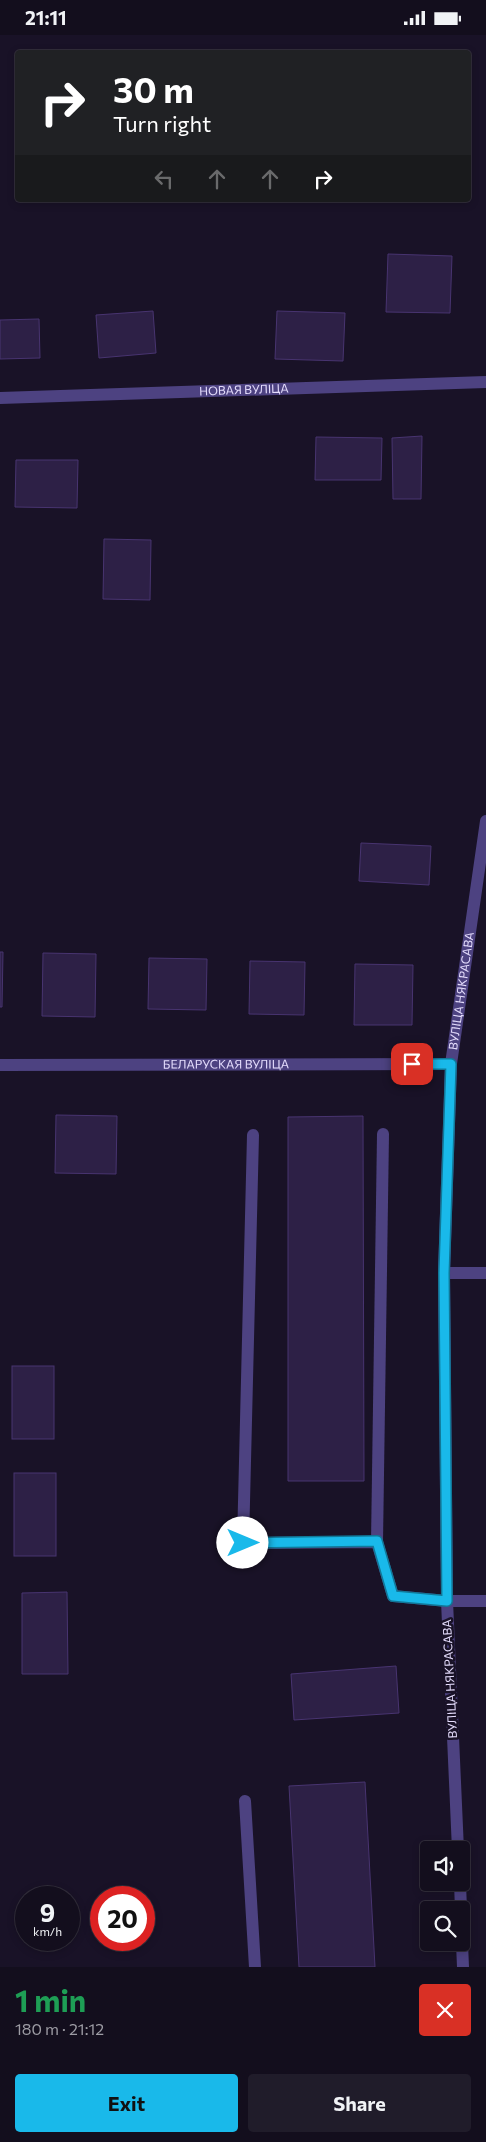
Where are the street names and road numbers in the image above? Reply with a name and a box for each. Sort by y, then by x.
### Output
street label: НОВАЯ ВУЛІЦА [199,381,289,397]
street label: ВУЛІЦА НЯКРАСАВА [445,931,476,1051]
street label: БЕЛАРУСКАЯ ВУЛІЦА [163,1056,289,1071]
street label: ВУЛІЦА НЯКРАСАВА [439,1619,459,1739]

